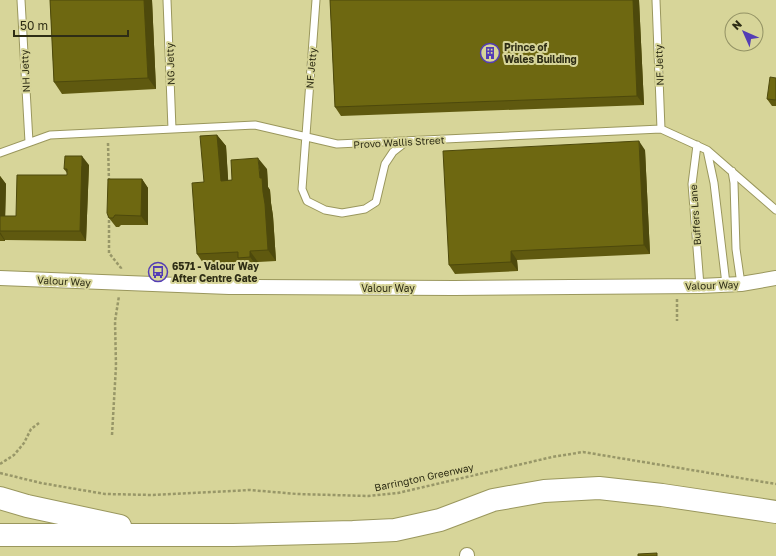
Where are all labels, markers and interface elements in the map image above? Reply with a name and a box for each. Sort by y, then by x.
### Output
scale bar [14,12,128,38]
north arrow [724,12,764,52]
text: N [729,17,744,32]
text: 50 m [20,18,48,33]
place label: Prince of Wales Building [504,41,577,65]
street label: NG Jetty [163,42,177,85]
building icon: Prince of Wales Building [479,42,501,64]
street label: NF Jetty [652,44,666,86]
street label: NF Jetty [303,47,319,89]
street label: NH Jetty [18,49,32,93]
street label: Provo Wallis Street [353,134,445,150]
street label: Buffers Lane [687,184,703,246]
place label: 6571 - Valour Way After Centre Gate [172,260,259,284]
bus stop icon: 6571 - Valour Way After Centre Gate [147,261,169,283]
street label: Valour Way [37,274,91,288]
street label: Valour Way [685,278,739,292]
street label: Valour Way [361,282,415,294]
street label: Barrington Greenway [373,461,475,493]

